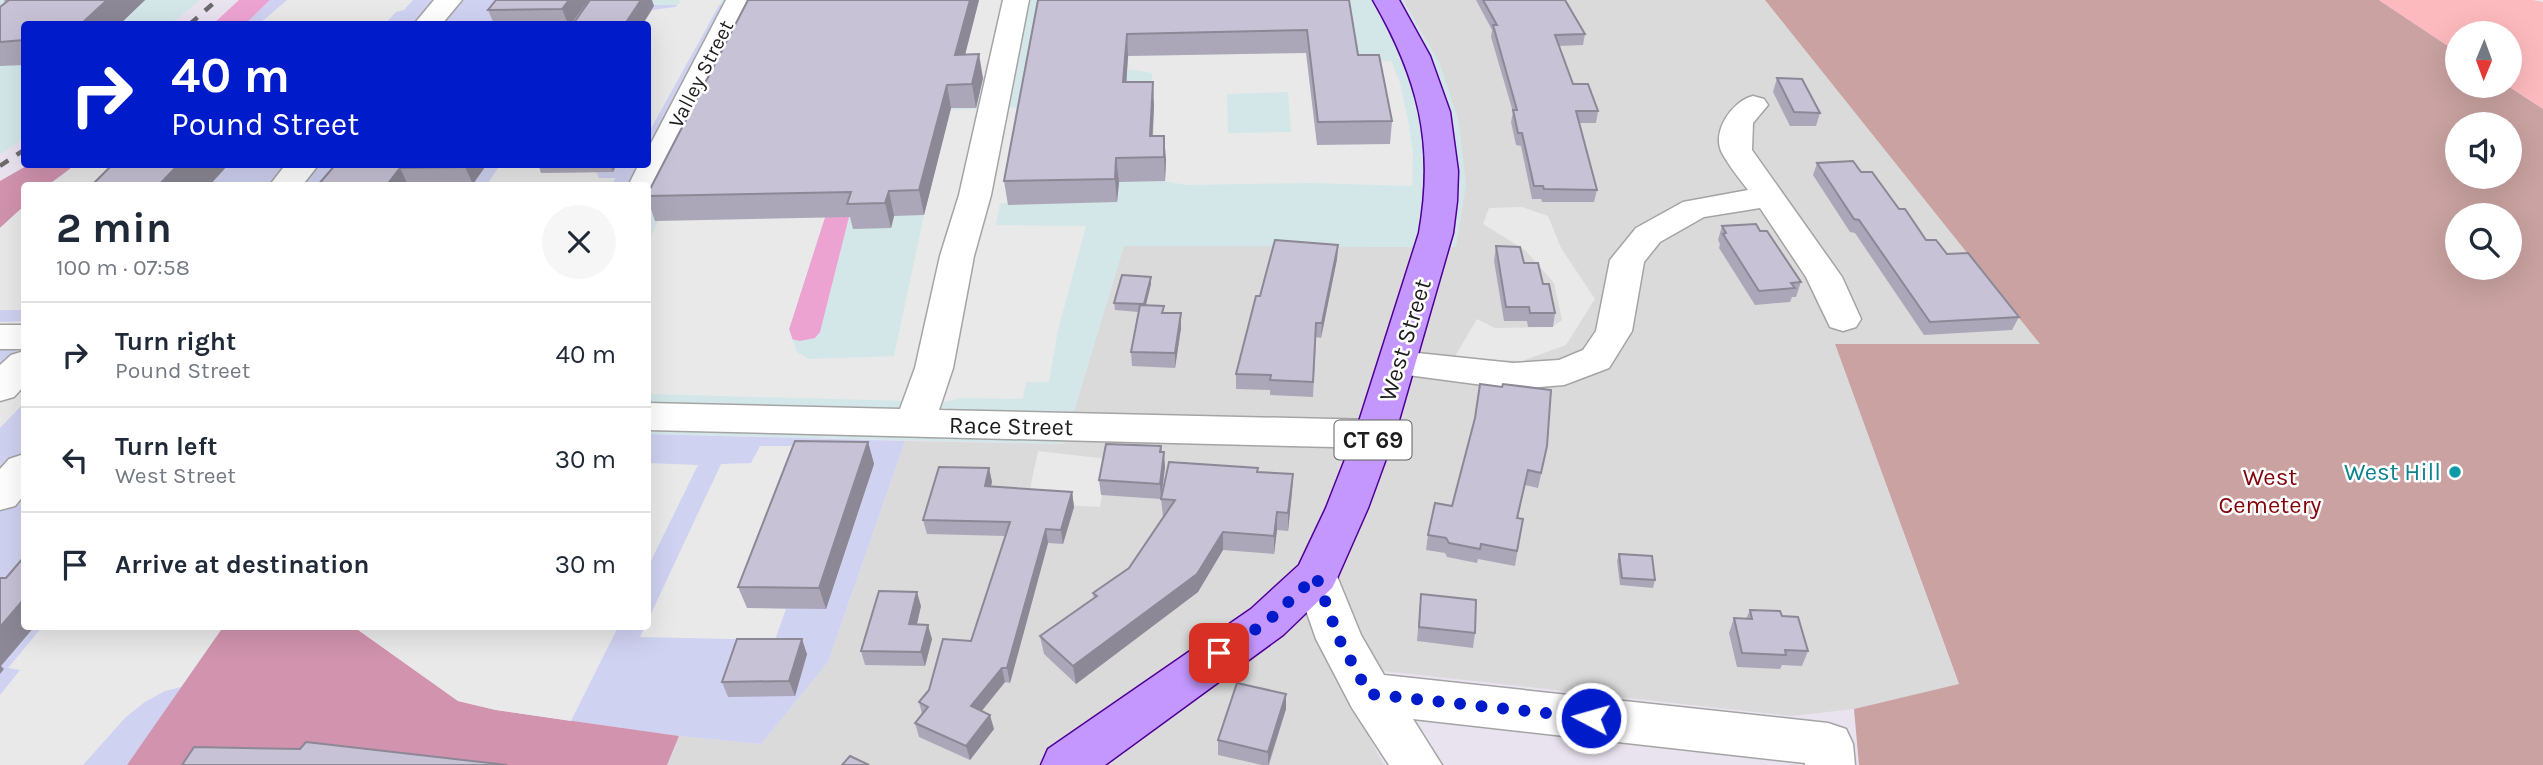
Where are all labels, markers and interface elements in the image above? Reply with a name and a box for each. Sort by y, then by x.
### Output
street label: Valley Street [664,16,738,132]
north arrow [2445,21,2522,98]
map controls [2445,21,2522,280]
text: 40 m [171,47,290,104]
icon: right [56,49,147,140]
text: Pound Street [171,106,359,143]
button: sound [2445,112,2522,189]
text: 2 min [56,203,172,253]
button: search [2445,203,2522,280]
button: close [542,205,616,279]
text: 100 m · 07:58 [56,254,190,281]
street label: West Street [1373,276,1437,404]
text: Turn right [115,326,236,357]
icon: right [56,336,94,374]
text: 40 m [556,339,616,370]
text: Pound Street [115,357,250,384]
street label: Race Street [949,411,1073,441]
road number: CT 69 [1334,420,1412,460]
text: Turn left [115,431,217,462]
icon: left [56,441,94,479]
text: 30 m [555,444,616,475]
place label: West Hill [2344,458,2441,486]
text: West Street [115,462,236,489]
park label: West Cemetery [2218,463,2322,519]
marker: West Hill [2447,464,2463,480]
icon: arrive [56,546,94,584]
text: Arrive at destination [115,549,369,580]
text: 30 m [555,549,616,580]
pin [1189,623,1249,683]
icon: arrive [1200,634,1238,672]
position arrow [1554,681,1628,755]

